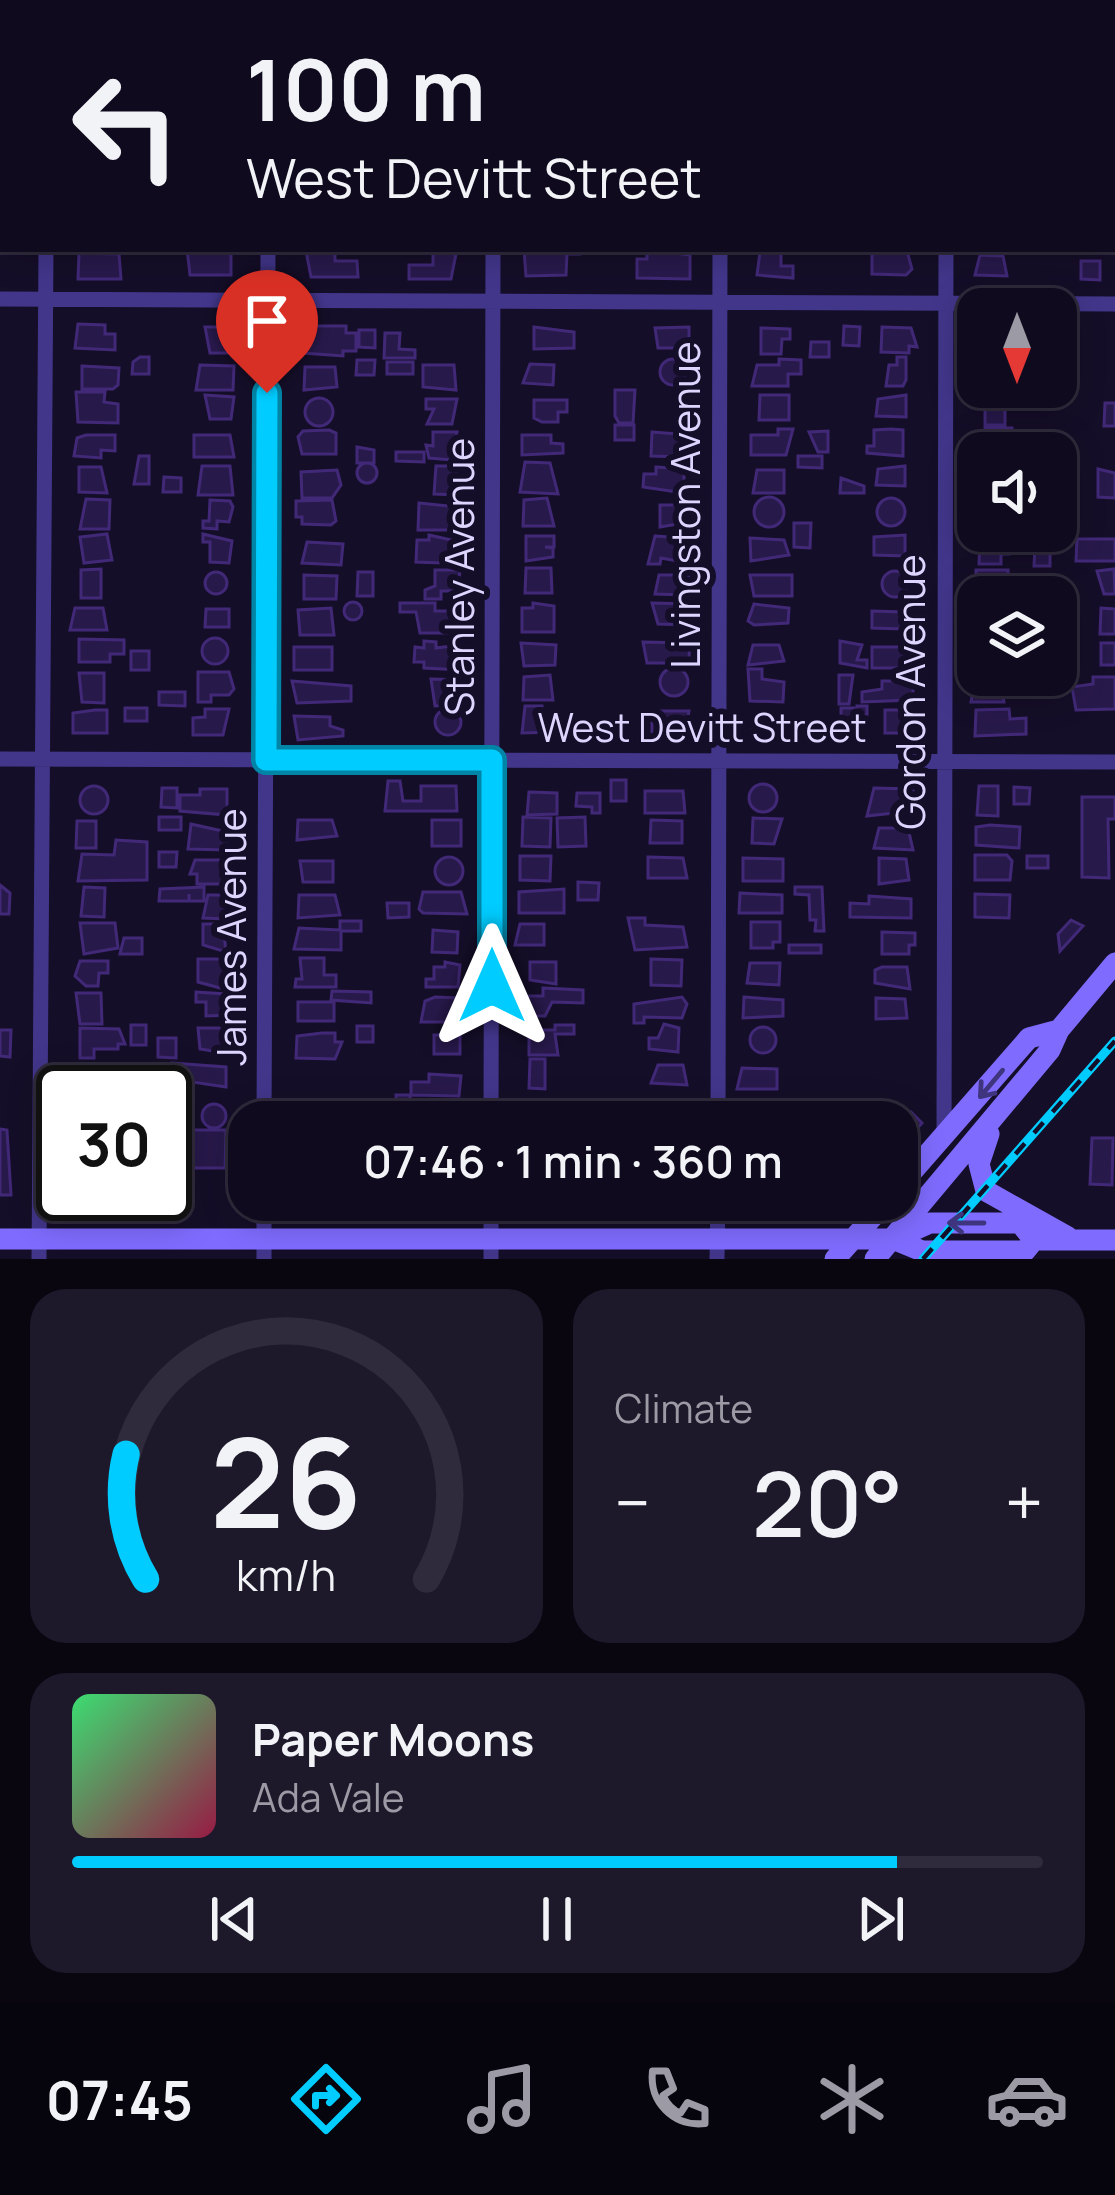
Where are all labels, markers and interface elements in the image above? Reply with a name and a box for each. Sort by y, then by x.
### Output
text: 100 m [246,31,486,146]
icon: left [48,48,204,204]
text: West Devitt Street [246,140,702,214]
pin [216,270,318,393]
icon: arrive [234,288,300,354]
north arrow [957,288,1077,408]
map controls [957,288,1077,696]
street label: Livingston Avenue [658,341,712,669]
button: sound [957,432,1077,552]
street label: Stanley Avenue [432,438,486,716]
street label: Gordon Avenue [883,555,937,829]
button: layers [957,576,1077,696]
street label: West Devitt Street [537,700,867,754]
street label: James Avenue [204,808,258,1066]
position arrow [429,923,555,1049]
speed limit sign: 30 [36,1065,192,1221]
one-way arrow [977,1068,1005,1099]
text: 07:46 · 1 min · 360 m [363,1130,783,1192]
one-way arrow [947,1212,986,1234]
text: Climate [615,1381,753,1435]
text: 26 [210,1395,362,1565]
text: 20° [752,1441,903,1564]
text: − [615,1457,650,1547]
text: + [1005,1457,1043,1547]
text: km/h [236,1545,336,1604]
text: Paper Moons [252,1708,534,1770]
text: Ada Vale [252,1770,405,1824]
icon: previous [201,1886,267,1952]
icon: pause [524,1886,590,1952]
icon: next [848,1886,914,1952]
icon: directions [284,2057,368,2141]
icon: music [460,2057,544,2141]
icon: phone [635,2057,719,2141]
icon: climate [810,2057,894,2141]
icon: car [985,2057,1069,2141]
text: 07:45 [46,2062,193,2136]

